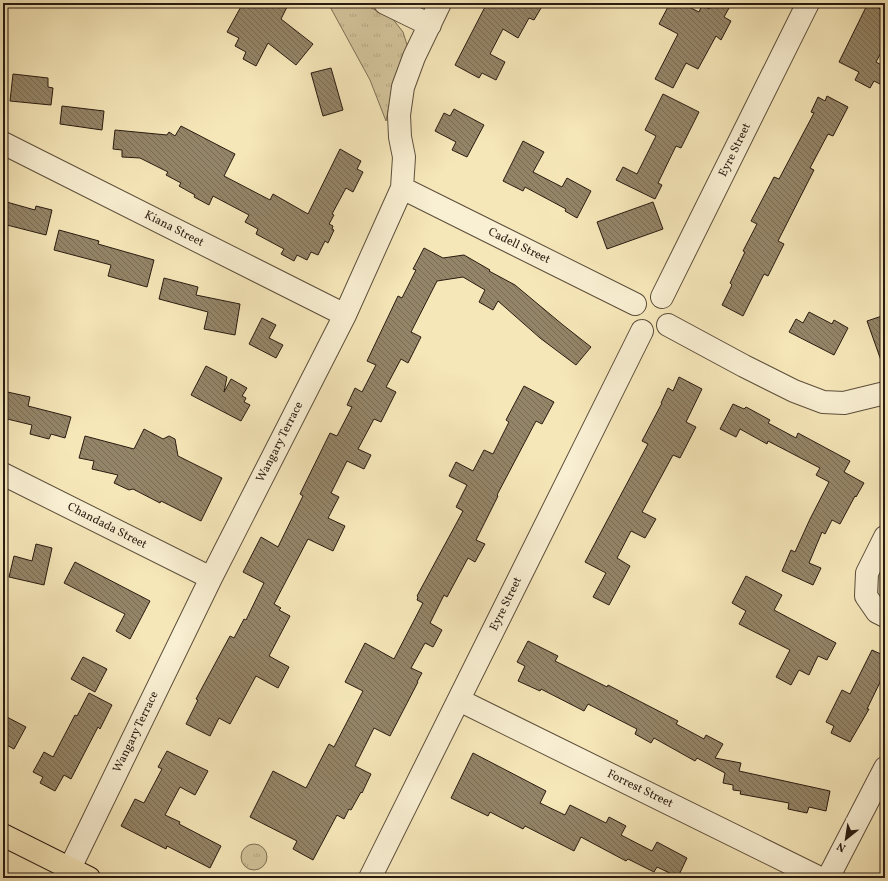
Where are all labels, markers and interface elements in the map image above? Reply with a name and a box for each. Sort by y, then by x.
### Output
street label: Eyre Street [715,120,755,180]
street label: Kiana Street [142,207,206,251]
street label: Cadell Street [485,224,553,268]
street label: Wangary Terrace [253,399,307,485]
street label: Chandada Street [64,499,150,553]
street label: Eyre Street [486,574,526,634]
street label: Wangary Terrace [109,688,163,775]
street label: Forrest Street [604,766,676,812]
north arrow [826,819,866,859]
text: N [835,838,849,855]

